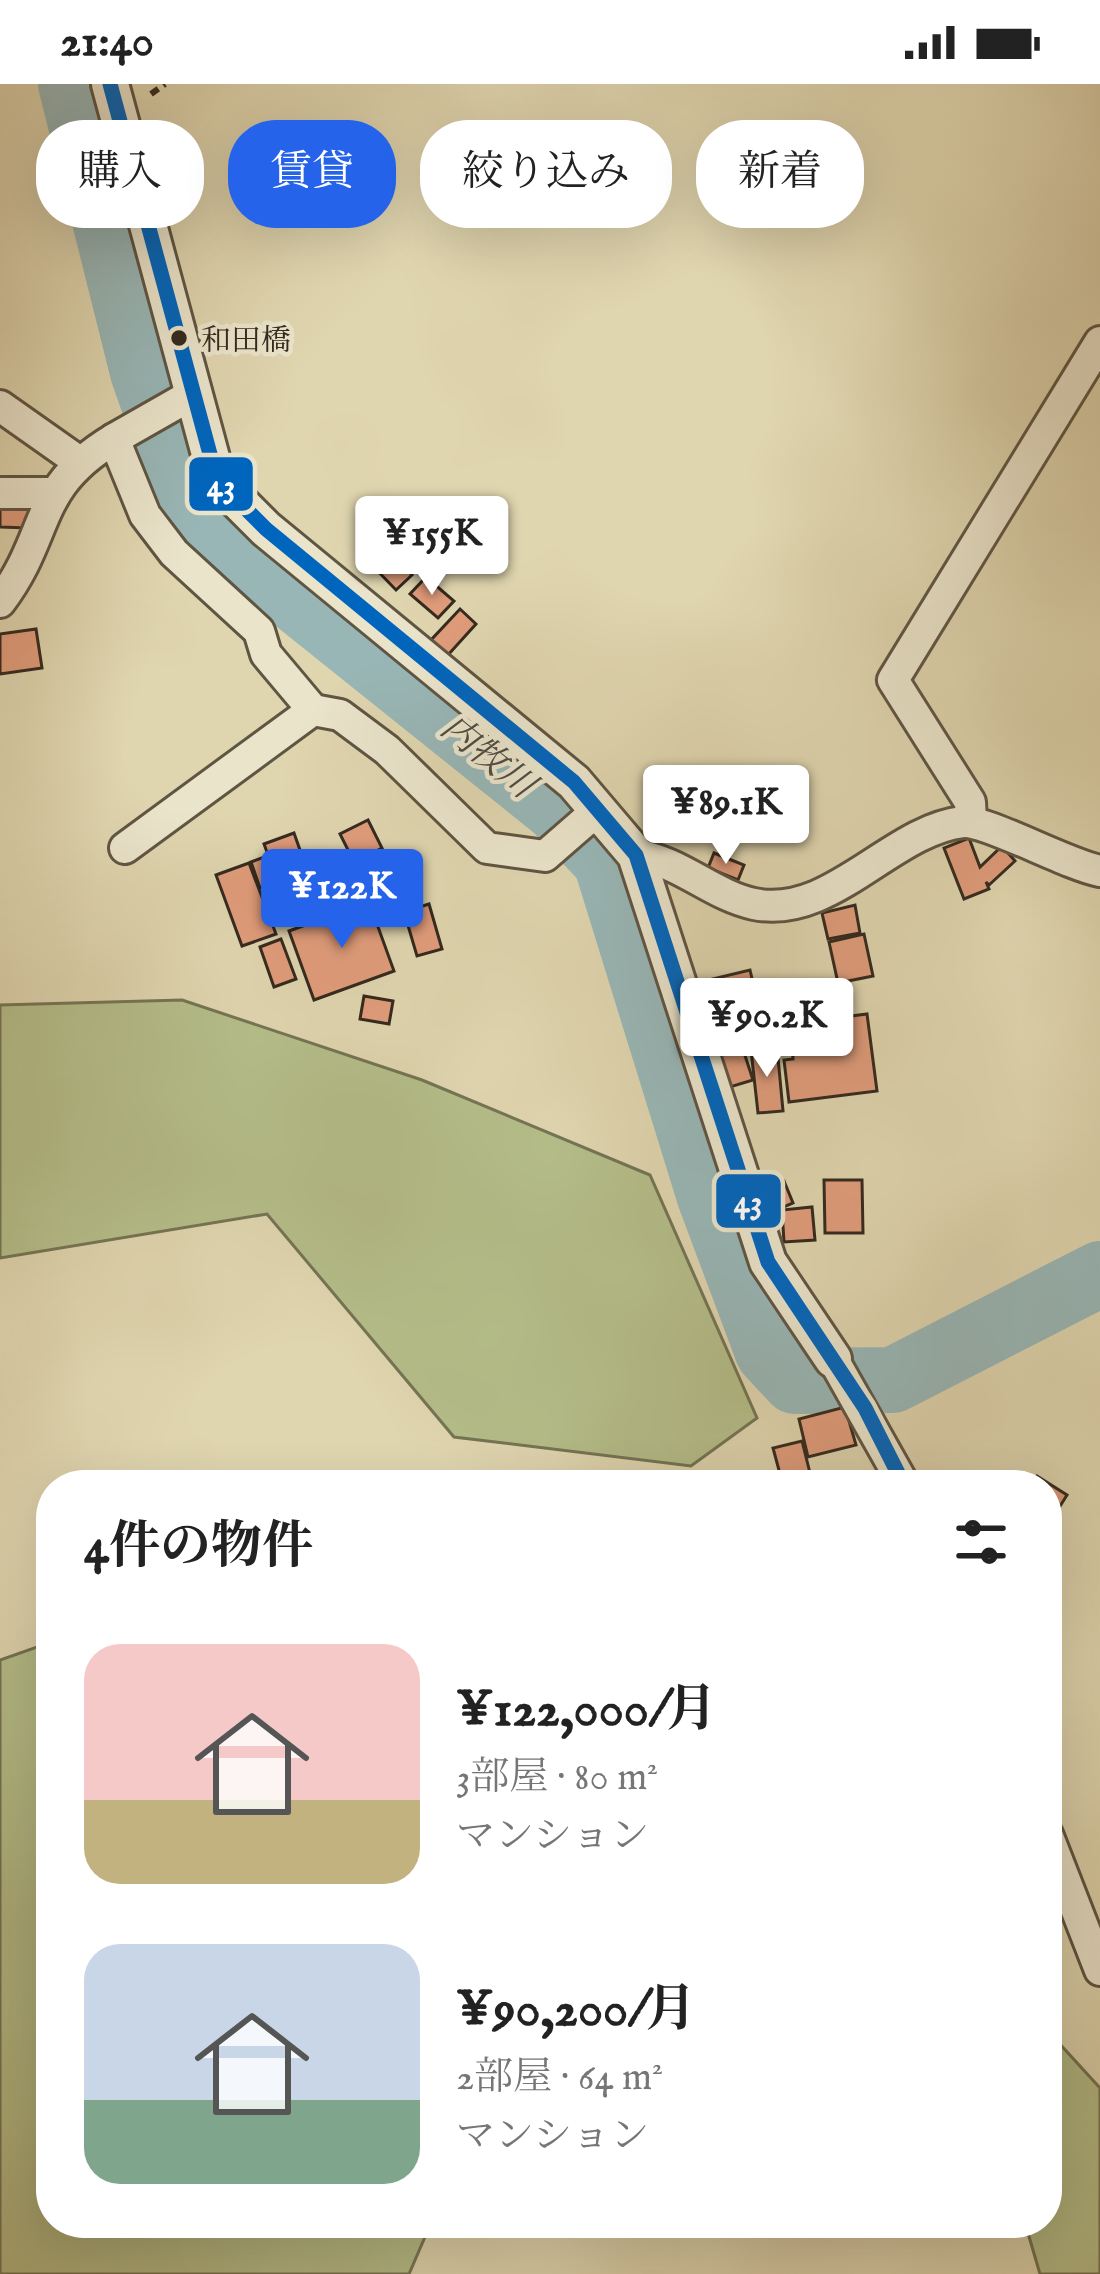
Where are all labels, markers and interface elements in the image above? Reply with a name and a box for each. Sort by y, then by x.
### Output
text: 21:40 [60,14,154,71]
chip: 購入 [36,120,204,228]
chip: 賃貸 [228,120,396,228]
chip: 絞り込み [420,120,672,228]
chip: 新着 [696,120,864,228]
place label: 和田橋 [201,323,291,361]
marker: 和田橋 [168,327,190,349]
line badge: 43 [187,455,255,513]
text: 43 [207,466,235,508]
pin: ¥155K [348,496,516,598]
text: ¥155K [382,510,482,559]
water label: 内牧川 [431,705,547,812]
pin: ¥89.1K [628,765,824,867]
text: ¥89.1K [670,779,782,828]
pin: ¥122K [258,849,426,951]
text: ¥122K [288,863,396,912]
pin: ¥90.2K [669,978,865,1080]
text: ¥90.2K [707,992,827,1041]
line badge: 43 [714,1172,783,1230]
text: 43 [734,1182,762,1224]
icon: filters [948,1509,1014,1575]
text: 4件の物件 [84,1516,313,1581]
text: ¥122,000/月 [456,1679,717,1744]
icon: home [180,1692,324,1836]
text: 3部屋 · 80 m² [456,1754,658,1803]
text: マンション [456,1813,649,1862]
text: ¥90,200/月 [456,1979,696,2044]
icon: home [180,1992,324,2136]
text: 2部屋 · 64 m² [456,2054,663,2103]
text: マンション [456,2113,649,2162]

